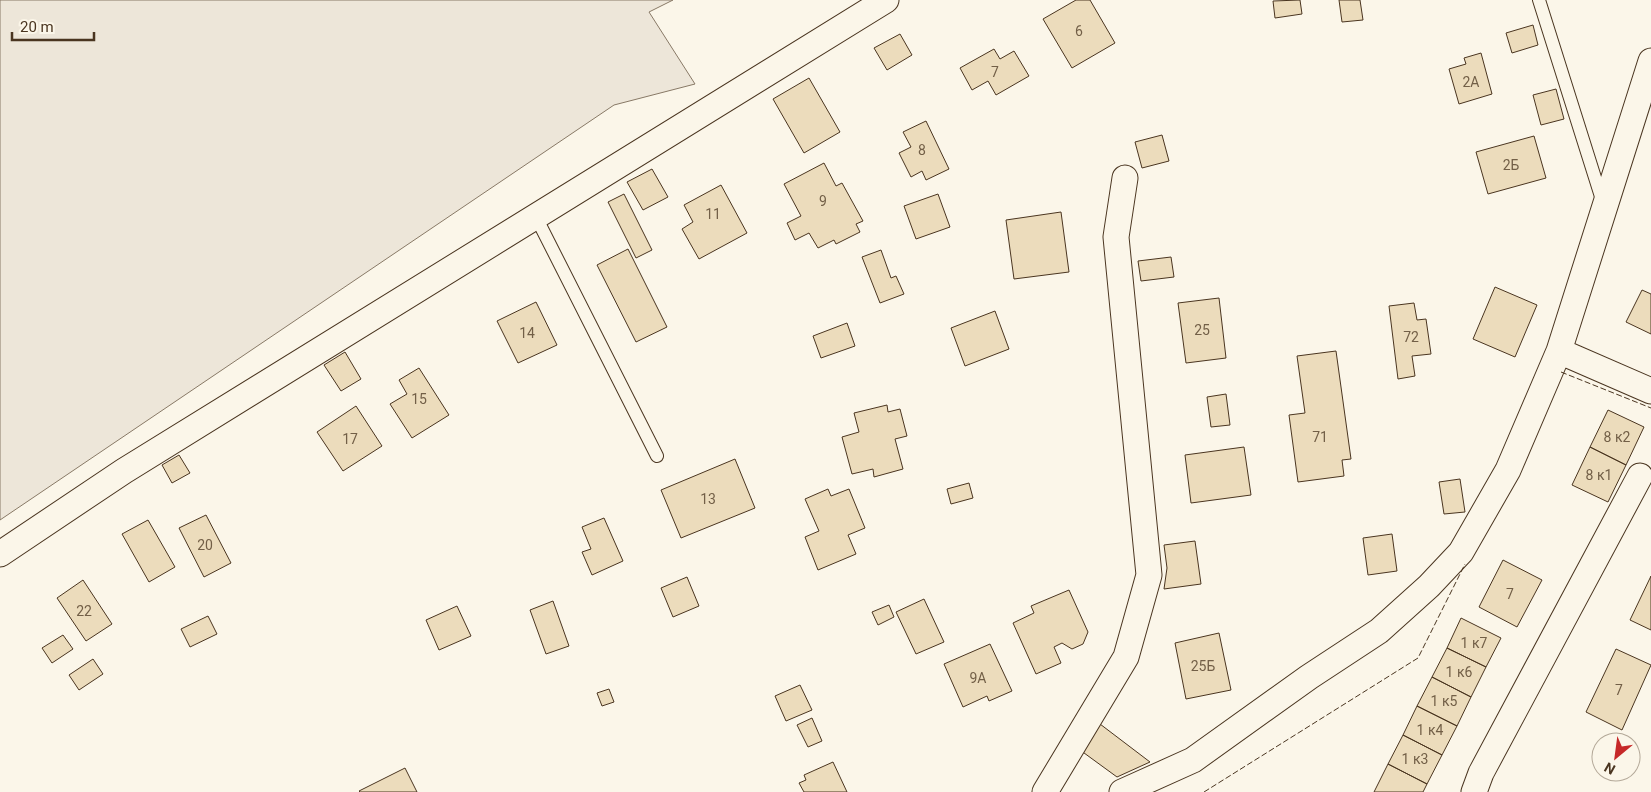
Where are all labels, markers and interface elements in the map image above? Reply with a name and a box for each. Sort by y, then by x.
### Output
scale bar [12,10,95,42]
text: 20 m [20,18,54,36]
house number: 6 [1075,23,1083,39]
house number: 7 [991,64,999,80]
house number: 2А [1462,74,1480,90]
house number: 8 [918,142,926,158]
house number: 2Б [1503,157,1520,173]
house number: 9 [819,193,827,209]
house number: 11 [705,206,721,222]
house number: 25 [1194,322,1210,338]
house number: 14 [519,325,535,341]
house number: 72 [1403,329,1419,345]
house number: 15 [411,391,427,407]
house number: 71 [1312,429,1328,445]
house number: 8 к2 [1604,429,1631,445]
house number: 17 [342,431,358,447]
house number: 8 к1 [1586,467,1612,483]
house number: 13 [700,491,716,507]
house number: 20 [197,537,213,553]
house number: 7 [1506,586,1514,602]
house number: 22 [76,603,92,619]
house number: 1 к7 [1461,635,1488,651]
house number: 25Б [1191,658,1215,674]
house number: 1 к6 [1446,664,1473,680]
house number: 9А [969,670,987,686]
house number: 7 [1615,682,1623,698]
house number: 1 к5 [1431,693,1458,709]
house number: 1 к4 [1417,722,1444,738]
north arrow [1591,732,1641,782]
house number: 1 к3 [1402,751,1428,767]
text: N [1601,759,1618,778]

